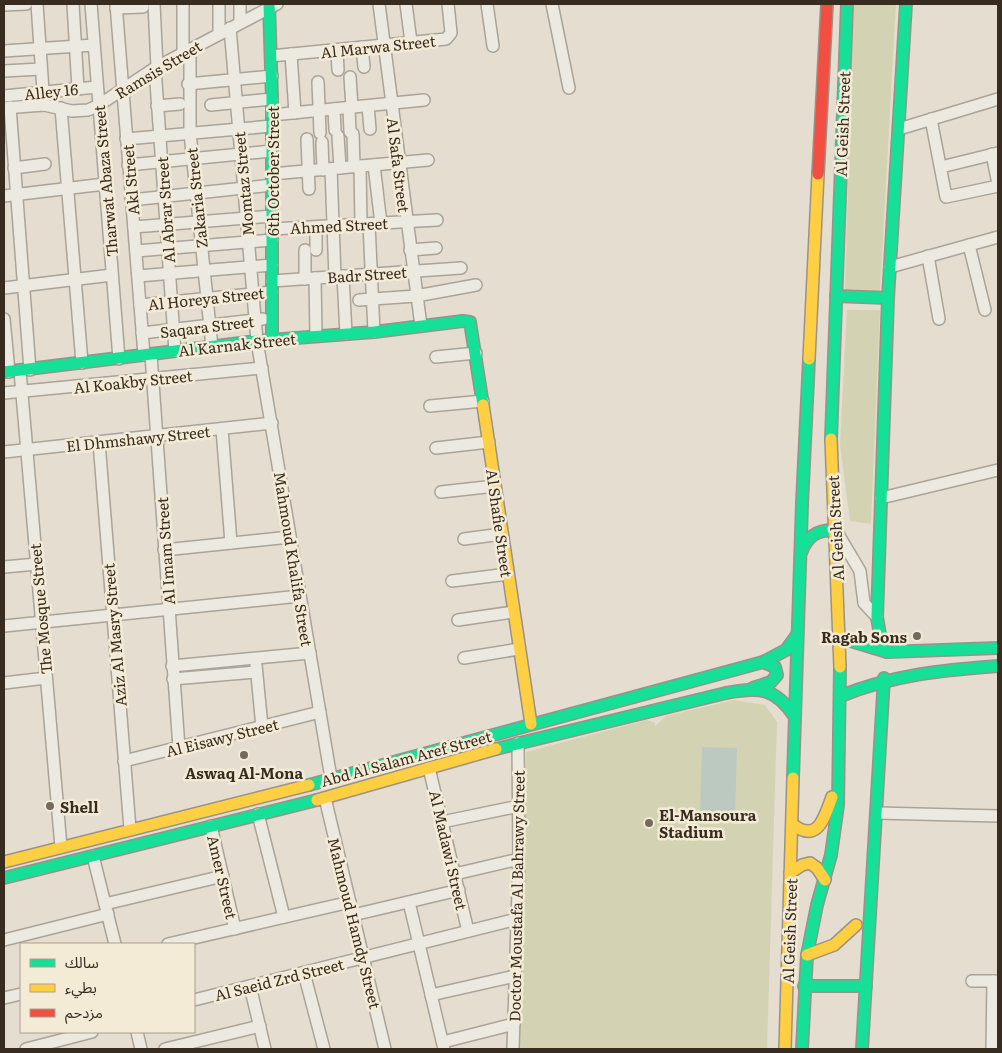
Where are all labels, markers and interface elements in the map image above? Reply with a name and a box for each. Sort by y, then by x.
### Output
street label: Al Marwa Street [319,29,437,63]
street label: Ramsis Street [110,34,206,104]
street label: Al Geish Street [829,71,855,177]
street label: Alley 16 [23,77,79,105]
street label: Tharwat Abaza Street [87,104,123,258]
street label: 6th October Street [261,106,284,236]
street label: Al Safa Street [382,116,416,214]
street label: Momtaz Street [227,131,259,237]
street label: Akl Street [115,144,145,216]
street label: Zakaria Street [179,147,213,249]
street label: Al Abrar Street [150,156,180,264]
street label: Ahmed Street [289,211,389,239]
street label: Badr Street [326,260,408,288]
street label: Al Horeya Street [147,280,265,316]
street label: Saqara Street [159,309,255,343]
street label: Al Karnak Street [177,326,297,362]
street label: Al Koakby Street [72,363,194,399]
street label: El Dhmshawy Street [65,419,211,457]
street label: Al Shafie Street [481,467,519,579]
street label: Mahmoud Khalifa Street [269,470,319,648]
street label: Al Geish Street [821,475,849,581]
street label: Al Imam Street [150,496,180,606]
street label: The Mosque Street [23,543,57,675]
street label: Aziz Al Masry Street [96,562,132,708]
place label: Ragab Sons [821,625,908,648]
marker: Ragab Sons [911,630,923,642]
street label: Al Eisawy Street [163,712,281,762]
street label: Abd Al Salam Aref Street [318,724,494,792]
marker: Aswaq Al-Mona [238,749,250,761]
place label: Aswaq Al-Mona [185,761,303,784]
street label: Doctor Moustafa Al Bahrawy Street [502,770,530,1022]
street label: Al Madawi Street [424,788,474,912]
place label: Shell [60,795,99,818]
marker: Shell [44,800,56,812]
place label: El-Mansoura Stadium [659,803,757,843]
marker: El-Mansoura Stadium [643,817,655,829]
street label: Amer Street [202,833,244,921]
street label: Mahmoud Hamdy Street [323,835,387,1011]
street label: Al Geish Street [776,878,802,984]
legend [20,943,195,1033]
text: سالك [65,950,99,973]
street label: Al Saeid Zrd Street [212,952,346,1006]
text: بطيء [65,975,97,999]
text: مزدحم [65,1000,103,1024]

